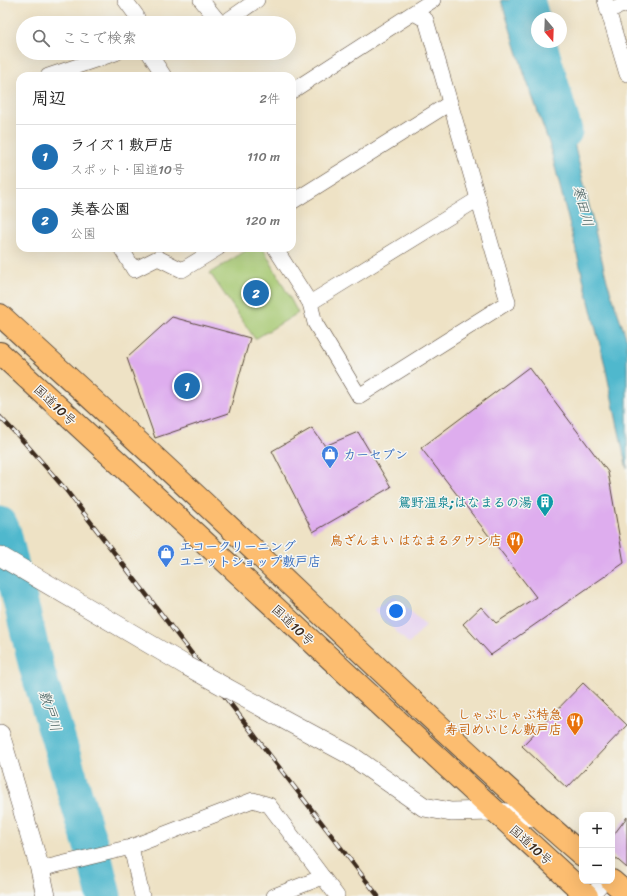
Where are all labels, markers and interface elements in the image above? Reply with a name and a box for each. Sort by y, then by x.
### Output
north arrow [531,12,567,48]
search box [16,16,296,60]
text: ここで検索 [62,25,137,51]
icon: search [30,27,52,49]
text: 周辺 [32,83,66,113]
text: 2件 [259,87,280,110]
text: ライズ１敷戸店 [70,132,174,158]
text: 1 [42,145,48,168]
text: 110 m [247,145,280,168]
text: スポット · 国道10号 [70,158,185,181]
water label: 寒田川 [565,182,601,230]
text: 美春公園 [70,196,130,222]
text: 2 [41,209,49,232]
text: 120 m [245,209,280,232]
text: 公園 [70,222,96,245]
pin: 2 [243,278,269,308]
pin: 1 [174,371,200,401]
street label: 国道10号 [28,379,82,431]
place label: カーセブン [343,443,408,466]
shop icon: カーセブン [320,444,340,469]
place label: 鴛野温泉;はなまるの湯 [398,491,532,514]
building icon: 鴛野温泉;はなまるの湯 [535,492,555,517]
place label: 鳥ざんまい はなまるタウン店 [330,529,502,552]
restaurant icon: 鳥ざんまい はなまるタウン店 [505,530,525,555]
place label: エコークリーニング ユニットショップ敷戸店 [179,535,321,573]
shop icon: エコークリーニング ユニットショップ敷戸店 [156,543,176,568]
street label: 国道10号 [266,599,320,651]
your location [386,601,406,621]
water label: 敷戸川 [32,687,68,735]
place label: しゃぶしゃぶ特急 寿司めいじん敷戸店 [445,703,562,741]
restaurant icon: しゃぶしゃぶ特急 寿司めいじん敷戸店 [565,711,585,736]
map controls [579,812,615,884]
button: + [579,812,615,848]
street label: 国道10号 [504,819,558,871]
button: − [579,848,615,884]

